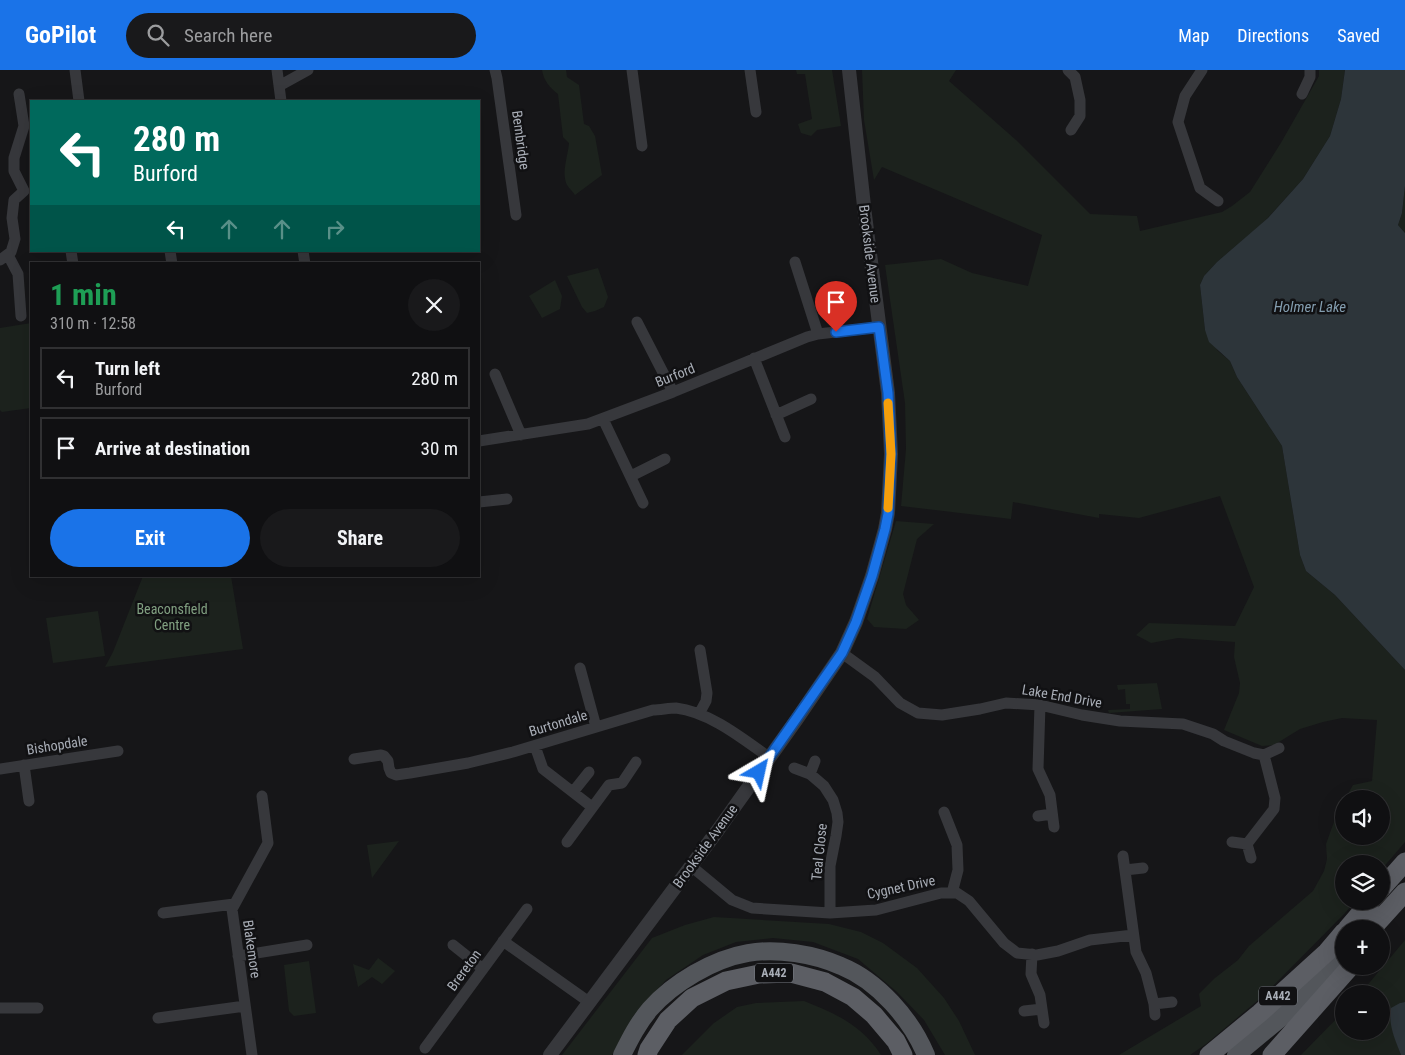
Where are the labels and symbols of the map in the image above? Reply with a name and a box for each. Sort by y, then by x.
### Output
street label: Bembridge [509,109,533,171]
street label: Brookside Avenue [856,204,884,304]
pin [815,281,857,332]
water label: Holmer Lake [1274,298,1346,316]
street label: Burford [653,360,697,390]
park label: Beaconsfield Centre [136,601,208,633]
street label: Lake End Drive [1021,681,1104,711]
street label: Burtondale [527,706,590,739]
street label: Bishopdale [25,732,89,758]
position arrow [732,745,784,797]
street label: Brookside Avenue [670,801,741,891]
street label: Teal Close [808,822,830,881]
street label: Cygnet Drive [865,872,937,902]
street label: Blakemore [240,919,264,980]
street label: Brereton [444,946,484,994]
road number: A442 [755,964,793,982]
road number: A442 [1259,986,1297,1006]

